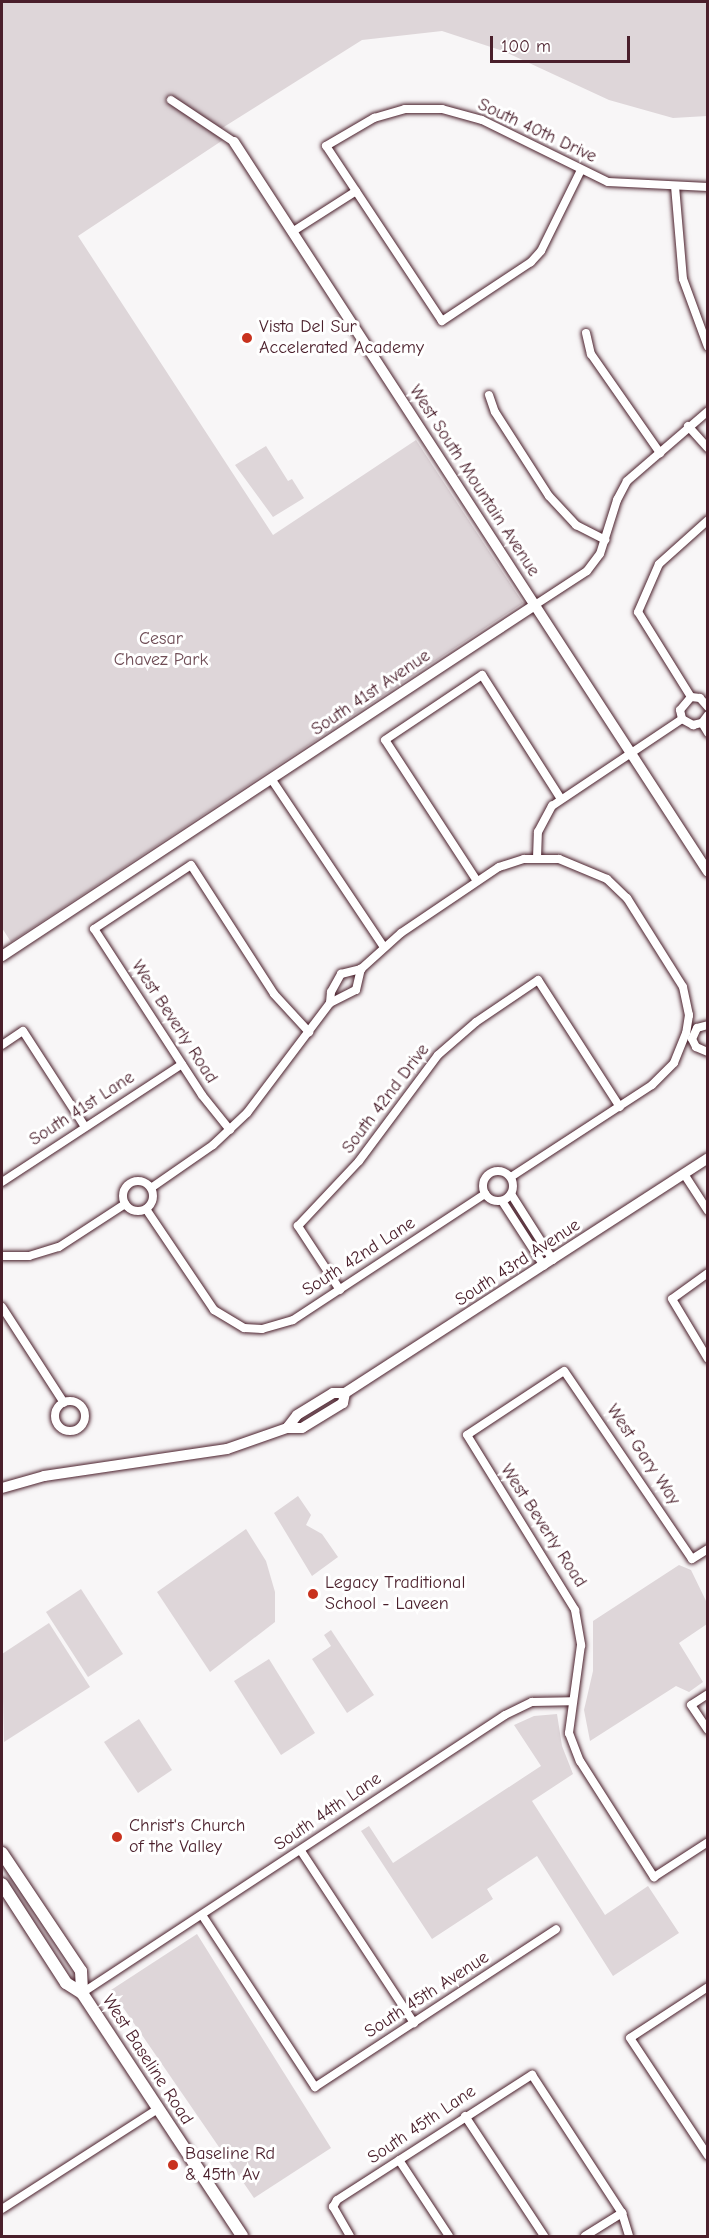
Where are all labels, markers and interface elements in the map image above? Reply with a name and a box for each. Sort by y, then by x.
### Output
scale bar [493,24,632,62]
text: 100 m [501,36,551,57]
street label: South 40th Drive [474,94,600,168]
place label: Vista Del Sur Accelerated Academy [259,317,424,360]
marker: Vista Del Sur Accelerated Academy [240,331,254,345]
street label: West South Mountain Avenue [404,381,544,581]
park label: Cesar Chavez Park [114,629,208,672]
street label: South 41st Avenue [307,645,435,741]
street label: West Beverly Road [126,956,222,1088]
street label: South 42nd Drive [338,1040,434,1158]
street label: South 41st Lane [25,1067,139,1151]
street label: South 42nd Lane [299,1213,419,1301]
street label: South 43rd Avenue [452,1215,584,1311]
street label: West Gary Way [601,1400,685,1510]
street label: West Beverly Road [495,1460,591,1592]
place label: Legacy Traditional School - Laveen [325,1573,465,1616]
marker: Legacy Traditional School - Laveen [306,1587,320,1601]
street label: South 44th Lane [270,1768,386,1856]
place label: Christ's Church of the Valley [129,1816,245,1858]
marker: Christ's Church of the Valley [110,1830,124,1844]
street label: South 45th Avenue [361,1947,493,2043]
street label: West Baseline Road [97,1991,197,2129]
street label: South 45th Lane [364,2081,480,2169]
place label: Baseline Rd & 45th Av [185,2144,275,2186]
marker: Baseline Rd & 45th Av [166,2158,180,2172]

